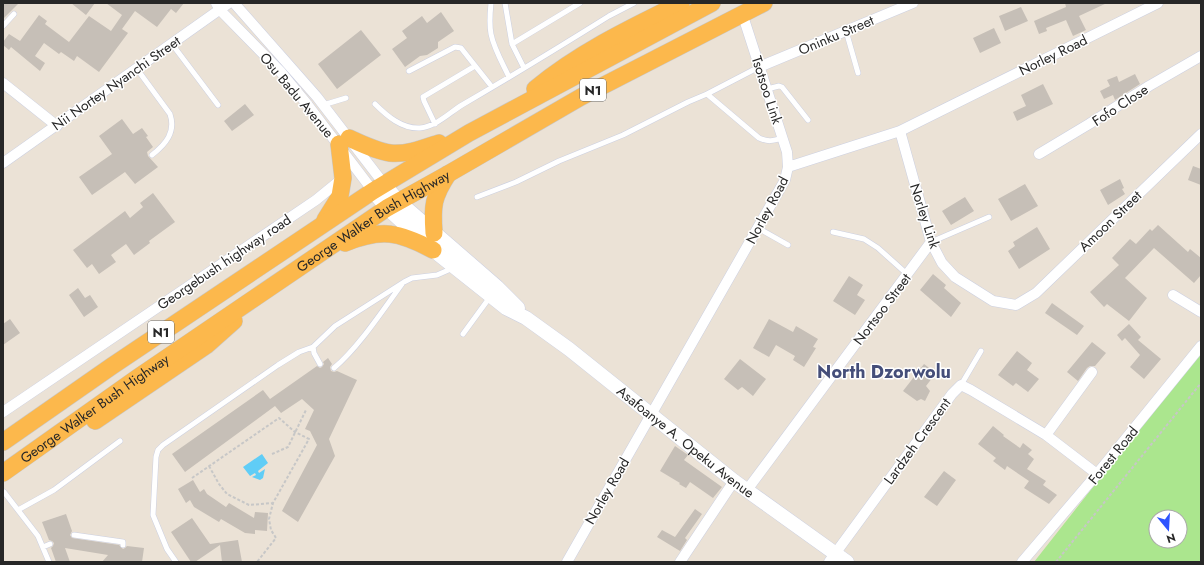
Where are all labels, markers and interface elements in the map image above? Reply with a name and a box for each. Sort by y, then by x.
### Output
street label: Oninku Street [795,10,877,60]
street label: Norley Road [1015,30,1091,80]
street label: Nii Nortey Nyanchi Street [48,31,185,135]
street label: Osu Badu Avenue [255,48,339,142]
street label: Tsotsoo Link [747,53,788,127]
road number: N1 [580,79,606,101]
street label: Fofo Close [1088,79,1152,131]
street label: George Walker Bush Highway [292,165,454,277]
street label: Norley Road [741,173,793,247]
street label: Norley Link [905,181,945,252]
street label: Amoon Street [1074,185,1146,256]
street label: Georgebush highway road [153,210,295,314]
street label: Nortsoo Street [848,268,916,349]
road number: N1 [148,321,174,343]
street label: George Walker Bush Highway [16,349,174,468]
district label: North Dzorwolu [817,359,951,385]
street label: Asafoanye A. Opeku Avenue [613,381,758,502]
street label: Lardzeh Crescent [879,393,956,488]
street label: Forest Road [1083,422,1143,488]
street label: Norley Road [580,454,634,528]
north arrow [1148,509,1188,549]
text: N [1164,530,1178,547]

